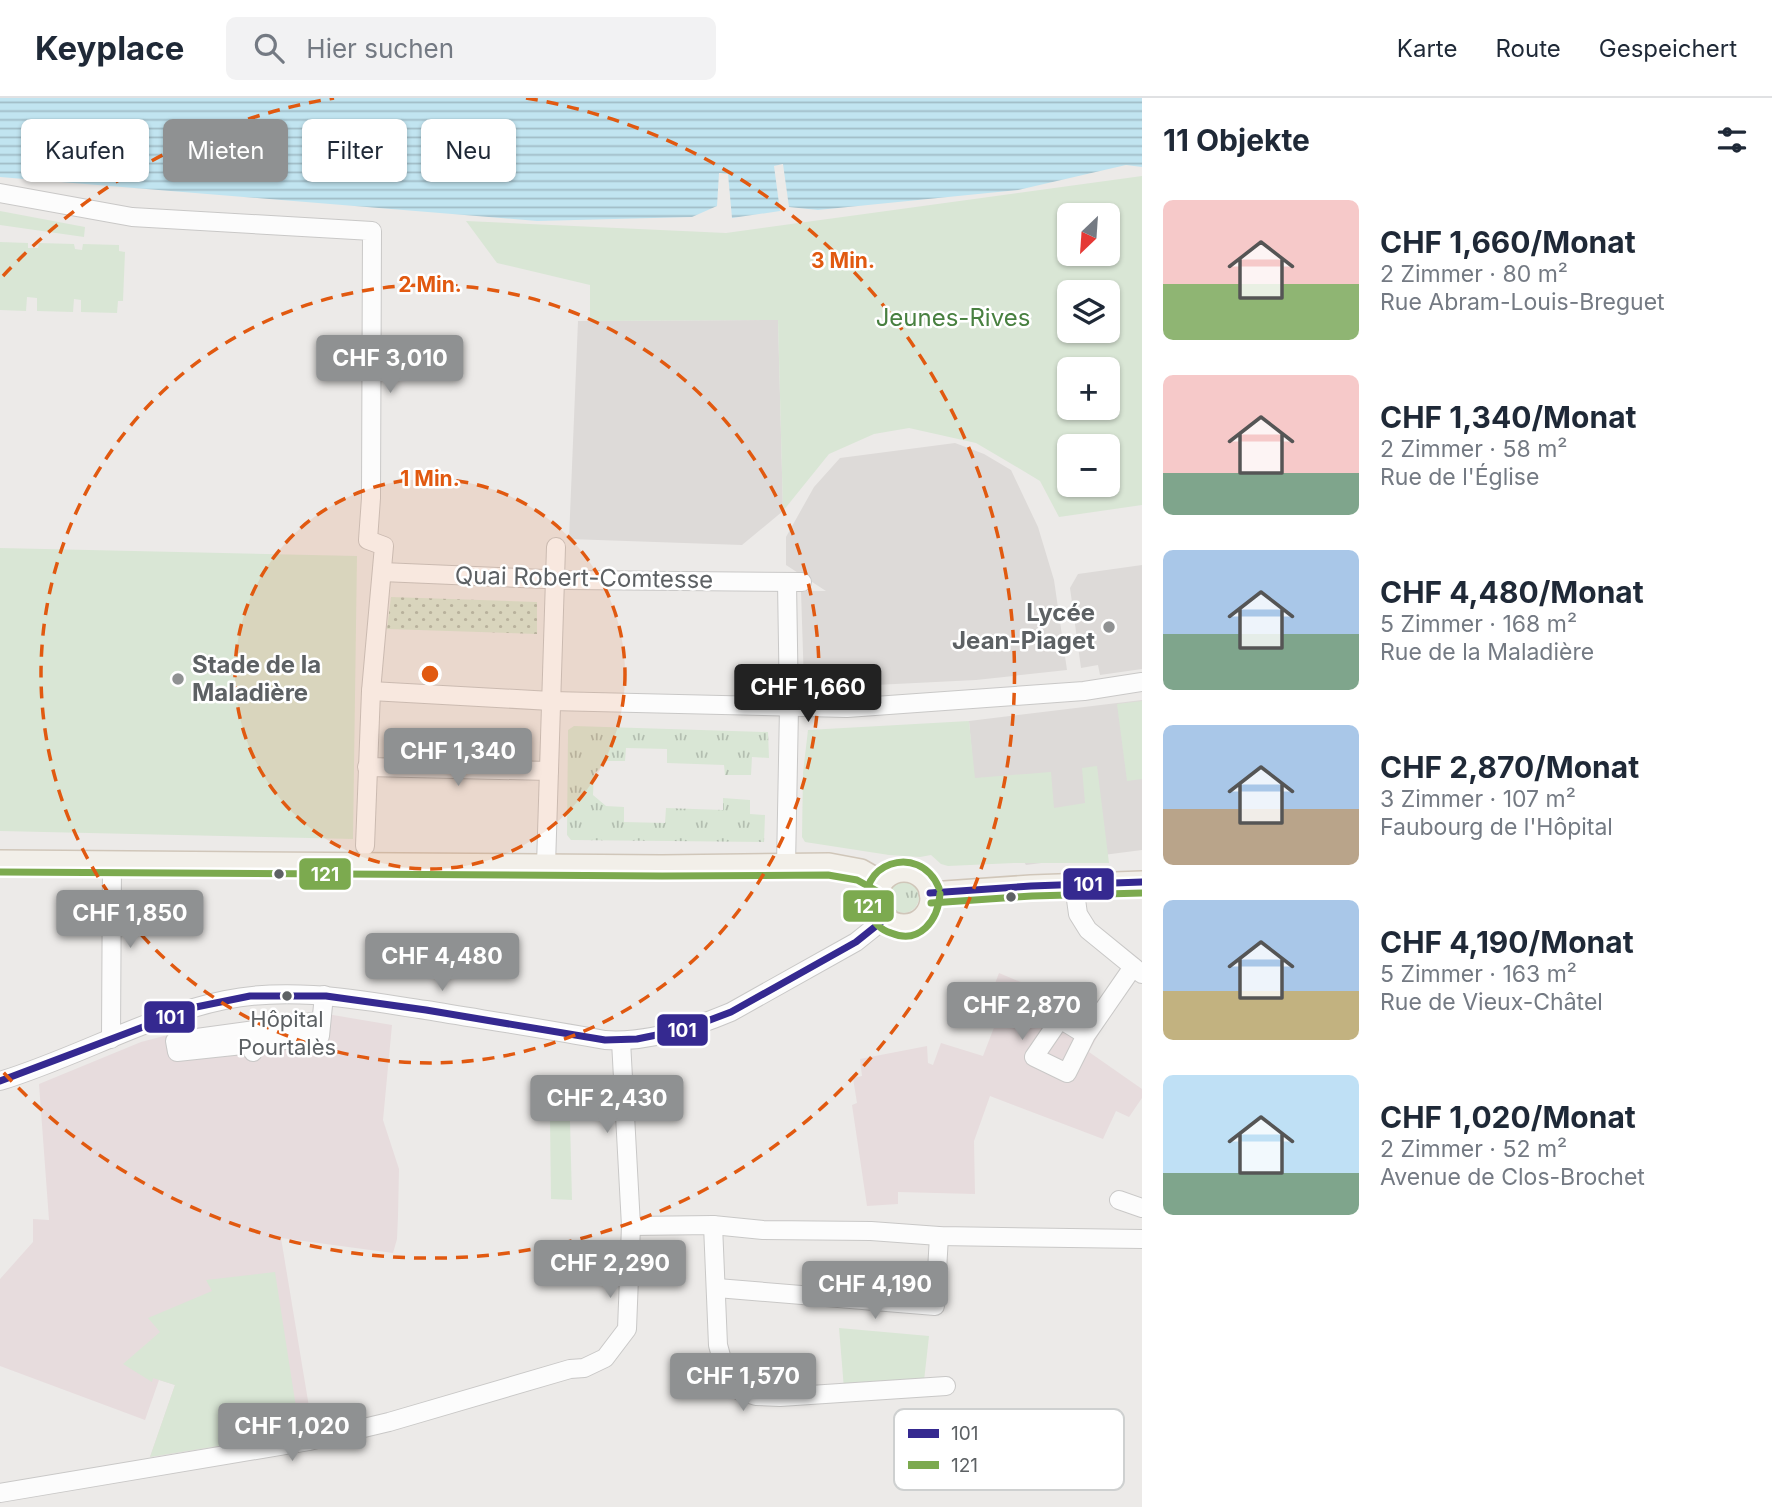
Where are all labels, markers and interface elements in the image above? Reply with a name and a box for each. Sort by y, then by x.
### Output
search box [226,17,716,80]
text: Keyplace [35,28,184,68]
icon: search [250,29,288,67]
text: Hier suchen [306,33,454,64]
text: Karte [1397,34,1457,63]
text: Route [1495,34,1561,63]
text: Gespeichert [1599,34,1737,63]
chip: Kaufen [21,119,149,182]
chip: Mieten [163,119,288,182]
chip: Filter [302,119,407,182]
chip: Neu [421,119,516,182]
icon: filters [1713,121,1751,159]
text: 11 Objekte [1163,122,1310,158]
north arrow [1057,203,1120,266]
map controls [1057,203,1120,497]
text: CHF 1,660/Monat [1380,224,1636,260]
icon: home [1219,228,1303,312]
text: 3 Min. [811,248,875,273]
text: 2 Zimmer · 80 m² [1380,260,1568,288]
text: 2 Min. [398,272,462,297]
button: layers [1057,280,1120,343]
text: Rue Abram-Louis-Breguet [1380,288,1665,316]
park label: Jeunes-Rives [876,303,1030,332]
pin: CHF 3,010 [310,336,470,395]
text: CHF 3,010 [332,344,448,372]
button: + [1057,357,1120,420]
text: CHF 1,340/Monat [1380,399,1637,435]
icon: home [1219,403,1303,487]
button: − [1057,434,1120,497]
text: 2 Zimmer · 58 m² [1380,435,1567,463]
text: Rue de l'Église [1380,463,1539,491]
text: 1 Min. [400,466,460,491]
street label: Quai Robert-Comtesse [455,561,713,594]
text: CHF 4,480/Monat [1380,574,1644,610]
icon: home [1219,578,1303,662]
place label: Lycée Jean-Piaget [952,598,1095,655]
text: 5 Zimmer · 168 m² [1380,610,1577,638]
marker: Lycée Jean-Piaget [1101,619,1117,635]
text: Rue de la Maladière [1380,638,1594,666]
place label: Stade de la Maladière [192,650,321,707]
centre of rings [418,662,442,686]
pin: CHF 1,660 [728,664,888,724]
marker: Stade de la Maladière [170,671,186,687]
text: CHF 1,660 [750,673,866,701]
pin: CHF 1,340 [378,728,538,788]
text: CHF 1,340 [400,737,516,765]
text: CHF 2,870/Monat [1380,749,1639,785]
icon: home [1219,753,1303,837]
text: 3 Zimmer · 107 m² [1380,785,1576,813]
text: Faubourg de l'Hôpital [1380,813,1613,841]
line badge: 121 [298,857,352,891]
text: 121 [311,863,339,886]
unlabelled marker [272,867,286,881]
line badge: 101 [1062,867,1115,901]
text: 101 [1073,873,1103,896]
line badge: 121 [842,889,895,923]
pin: CHF 1,850 [50,890,210,950]
unlabelled marker [1004,890,1018,904]
text: 121 [854,895,882,918]
text: CHF 1,850 [72,899,188,927]
text: CHF 4,190/Monat [1380,924,1634,960]
icon: home [1219,928,1303,1012]
pin: CHF 4,480 [362,934,522,993]
text: CHF 4,480 [381,942,503,970]
text: 5 Zimmer · 163 m² [1380,960,1577,988]
pin: CHF 2,870 [942,982,1102,1042]
text: Rue de Vieux-Châtel [1380,988,1603,1016]
marker: Hôpital Pourtalès [280,989,294,1003]
text: CHF 2,870 [963,991,1081,1019]
line badge: 101 [143,1000,196,1034]
text: 101 [155,1006,185,1029]
place label: Hôpital Pourtalès [238,1006,336,1060]
line badge: 101 [656,1013,709,1047]
text: 101 [667,1019,697,1042]
pin: CHF 2,430 [527,1076,687,1135]
text: CHF 2,430 [546,1084,668,1112]
text: CHF 1,020/Monat [1380,1099,1636,1135]
icon: home [1219,1103,1303,1187]
text: 2 Zimmer · 52 m² [1380,1135,1567,1163]
text: Avenue de Clos-Brochet [1380,1163,1645,1191]
pin: CHF 2,290 [530,1240,690,1300]
text: CHF 2,290 [550,1249,670,1277]
pin: CHF 4,190 [795,1262,955,1321]
text: CHF 4,190 [818,1270,932,1298]
pin: CHF 1,570 [663,1354,823,1413]
text: CHF 1,570 [686,1362,800,1390]
pin: CHF 1,020 [212,1404,372,1463]
legend [894,1409,1124,1490]
text: CHF 1,020 [234,1412,350,1440]
text: 101 [951,1422,978,1445]
text: 121 [951,1454,978,1477]

